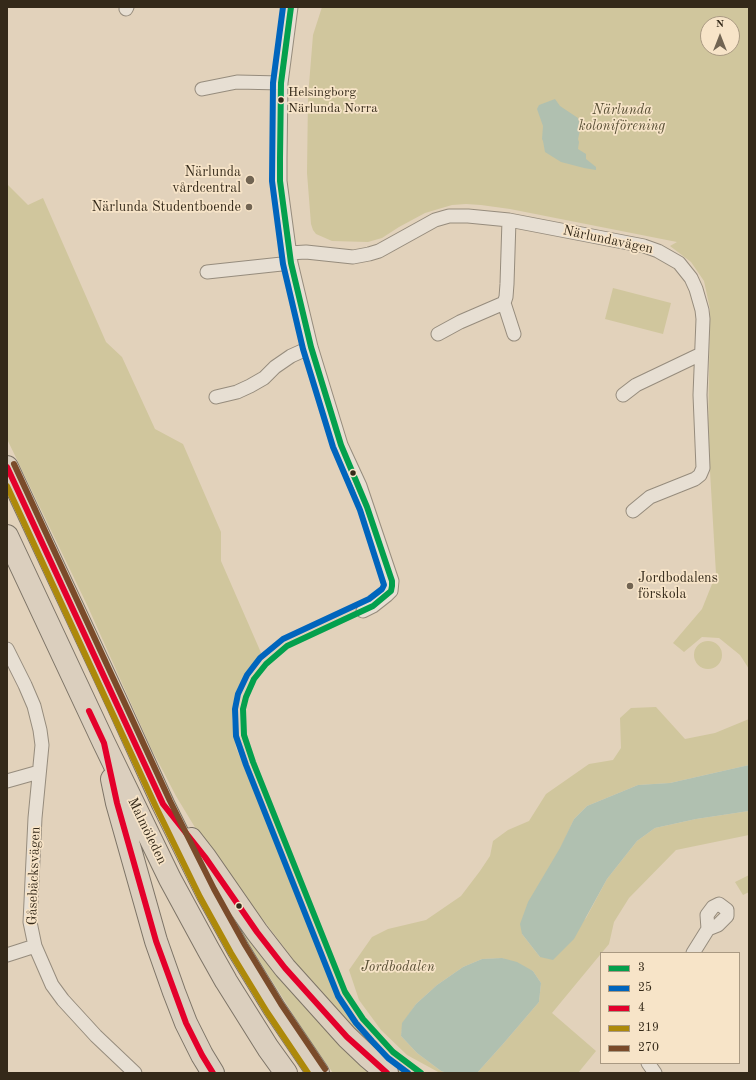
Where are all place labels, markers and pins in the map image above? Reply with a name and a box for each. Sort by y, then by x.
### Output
place label: Helsingborg Närlunda Norra [288,85,378,116]
marker: Helsingborg Närlunda Norra [276,95,286,105]
place label: Närlunda vårdcentral [172,164,241,196]
marker: Närlunda vårdcentral [244,174,256,186]
place label: Närlunda Studentboende [91,199,241,215]
marker: Närlunda Studentboende [244,202,254,212]
unlabelled marker [348,468,358,478]
place label: Jordbodalens förskola [638,570,718,602]
marker: Jordbodalens förskola [625,581,635,591]
unlabelled marker [234,901,244,911]

